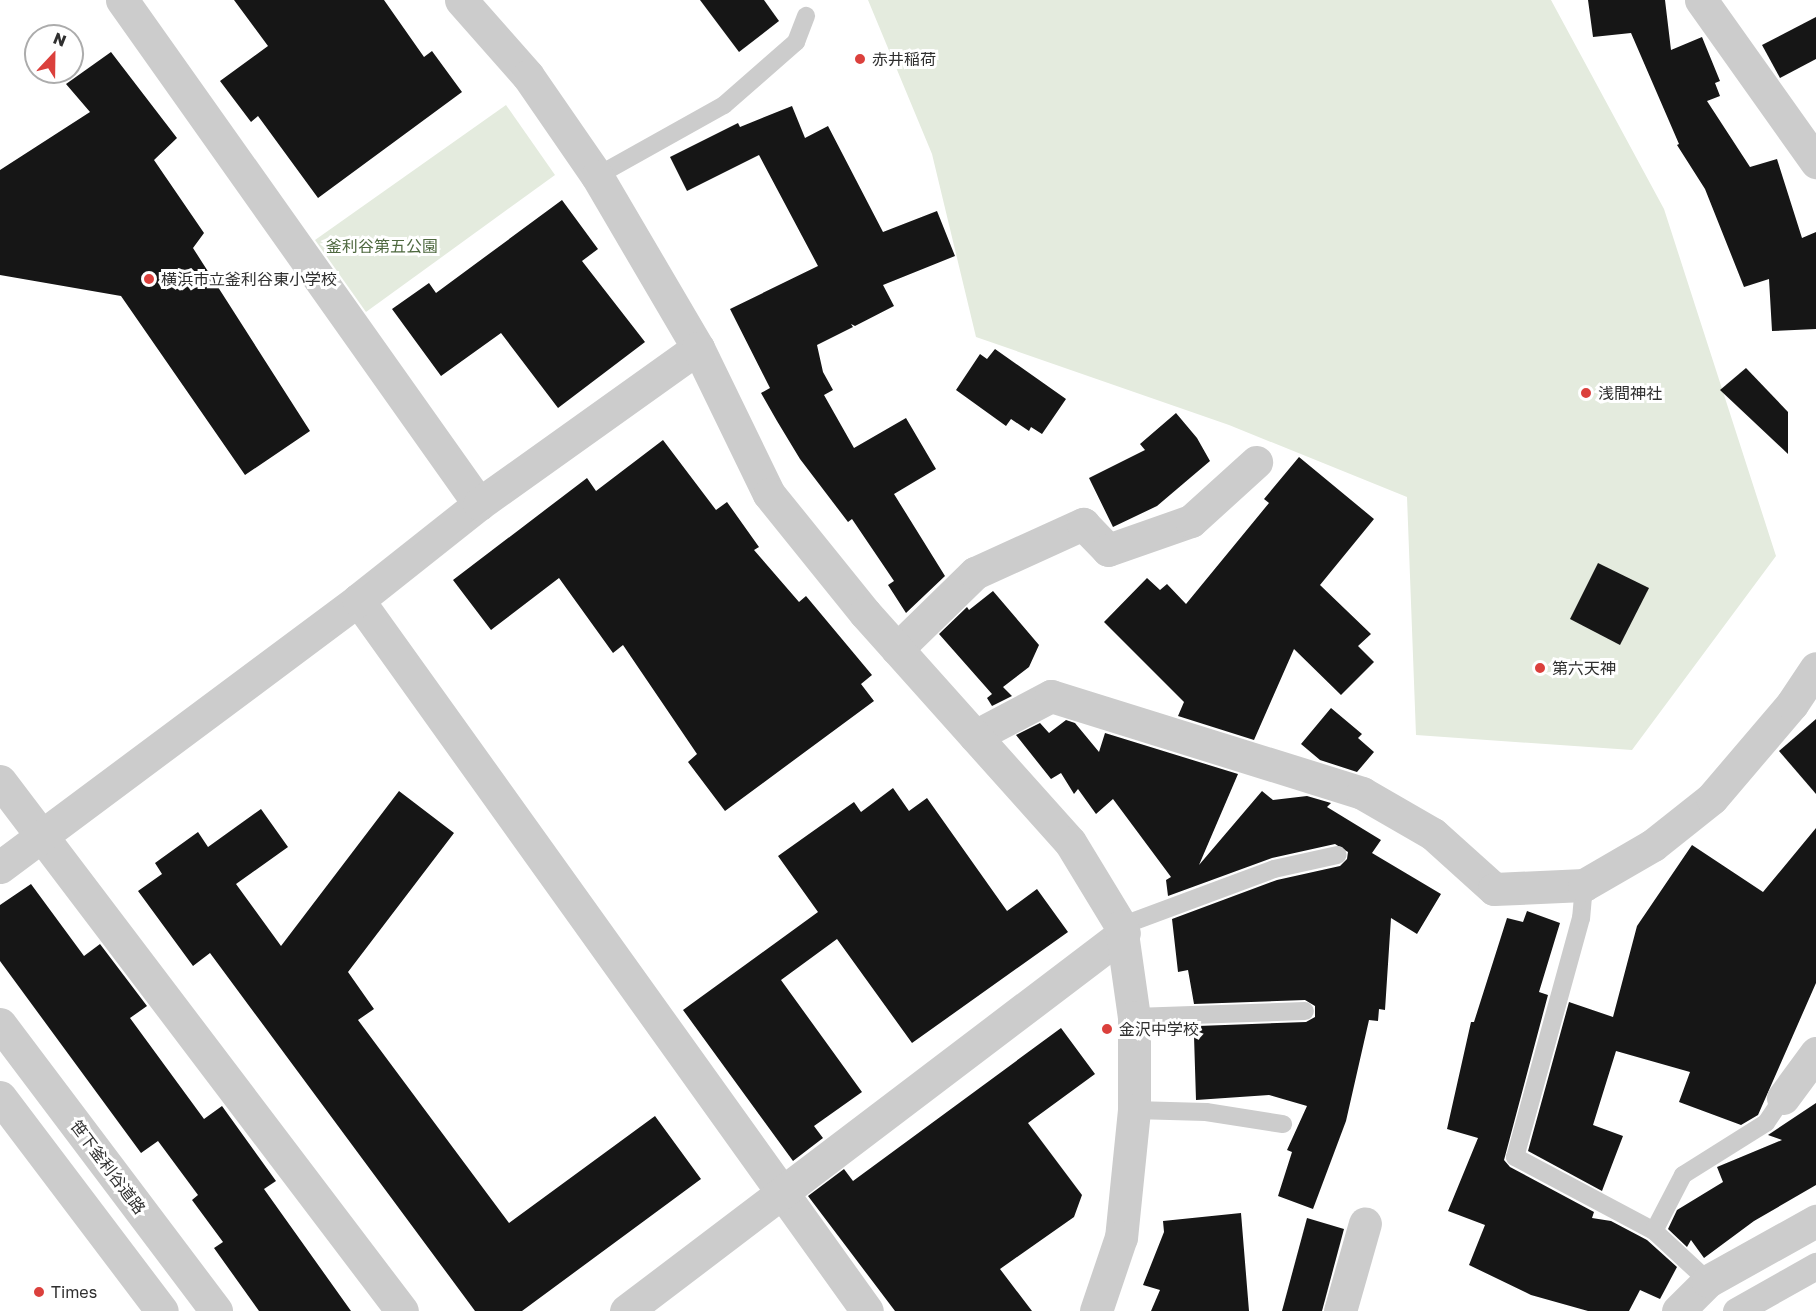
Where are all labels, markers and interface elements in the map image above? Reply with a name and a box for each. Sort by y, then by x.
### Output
north arrow [24,24,84,84]
text: N [51,28,69,51]
place label: 赤井稲荷 [872,49,936,69]
marker: 赤井稲荷 [853,52,867,66]
park label: 釜利谷第五公園 [326,236,438,256]
place label: 横浜市立釜利谷東小学校 [161,269,337,289]
marker: 横浜市立釜利谷東小学校 [142,272,156,286]
place label: 浅間神社 [1598,383,1662,403]
marker: 浅間神社 [1579,386,1593,400]
place label: 第六天神 [1552,658,1616,678]
marker: 第六天神 [1533,661,1547,675]
place label: 金沢中学校 [1119,1019,1199,1039]
marker: 金沢中学校 [1100,1022,1114,1036]
street label: 笹下釜利谷道路 [67,1116,149,1218]
place label: Times [51,1282,97,1302]
marker: Times [32,1285,46,1299]

